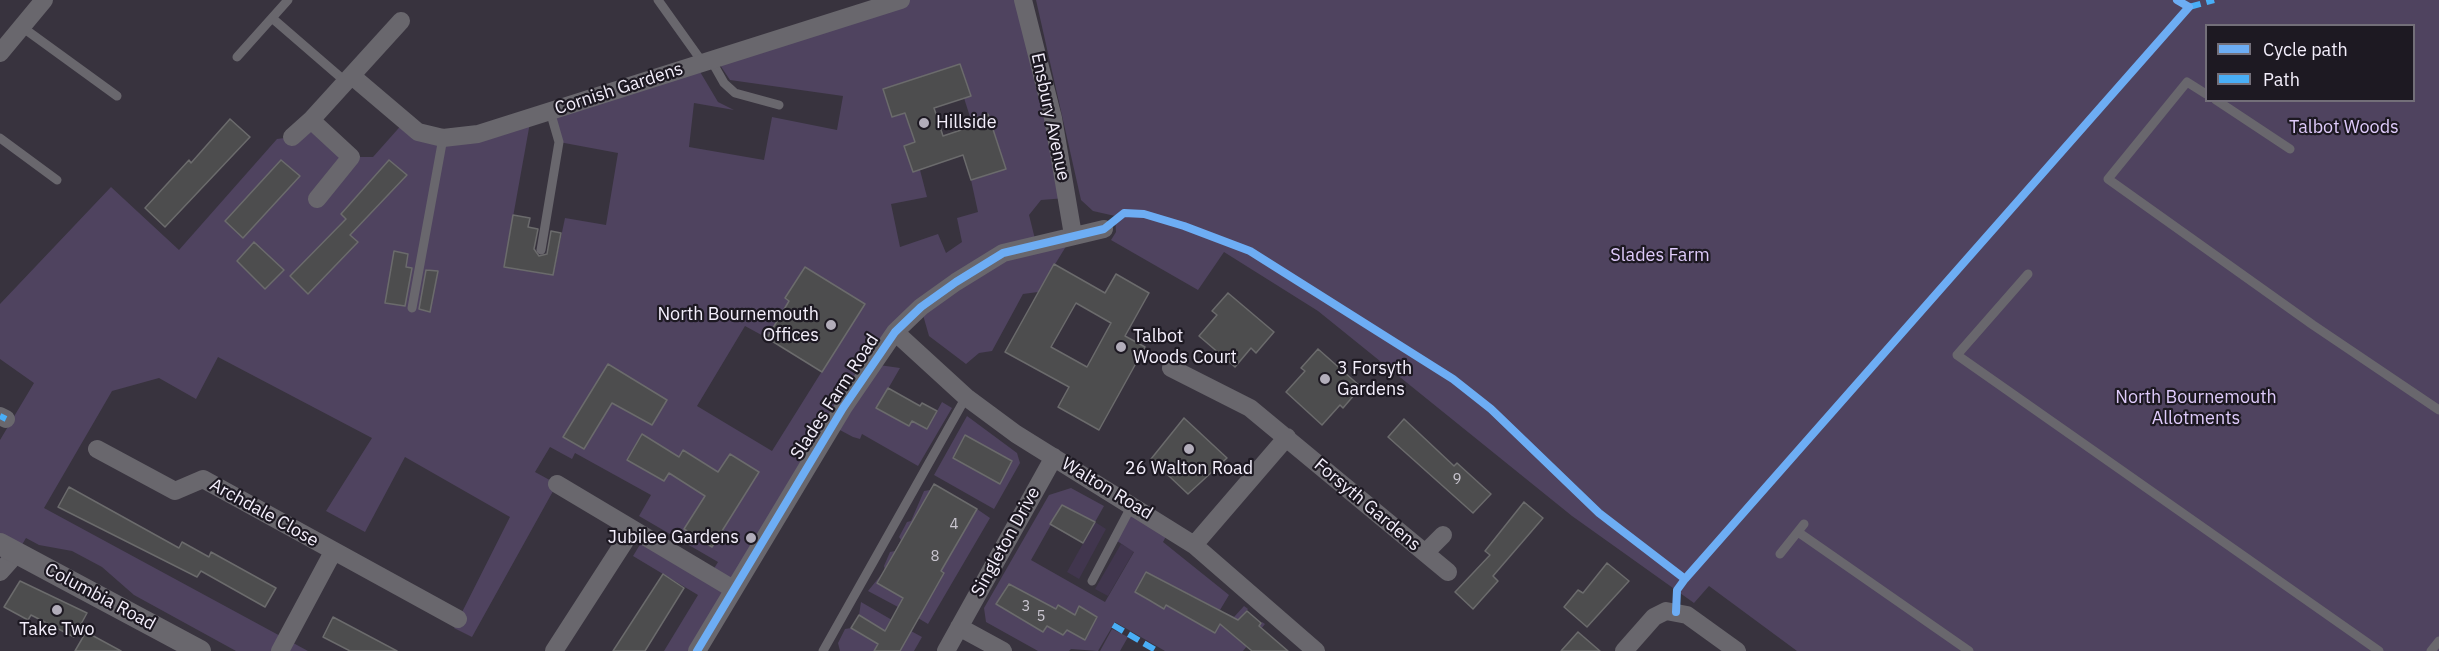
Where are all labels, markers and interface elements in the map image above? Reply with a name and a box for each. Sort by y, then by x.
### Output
legend [2205,24,2415,102]
text: Cycle path [2263,38,2348,61]
street label: Ensbury Avenue [1026,51,1074,183]
street label: Cornish Gardens [552,58,686,120]
text: Path [2263,68,2300,91]
place label: Hillside [936,112,997,134]
marker: Hillside [917,116,931,130]
park label: Talbot Woods [2289,117,2399,139]
park label: Slades Farm [1610,245,1710,267]
place label: North Bournemouth Offices [657,304,819,346]
marker: North Bournemouth Offices [824,318,838,332]
place label: Talbot Woods Court [1133,326,1237,368]
street label: Slades Farm Road [786,330,884,464]
marker: Talbot Woods Court [1114,340,1128,354]
place label: 3 Forsyth Gardens [1337,358,1412,400]
marker: 3 Forsyth Gardens [1318,372,1332,386]
park label: North Bournemouth Allotments [2115,387,2277,430]
marker: 26 Walton Road [1182,442,1196,456]
street label: Walton Road [1058,453,1156,525]
street label: Forsyth Gardens [1309,454,1425,556]
place label: 26 Walton Road [1125,458,1253,480]
house number: 9 [1453,471,1461,489]
street label: Archdale Close [206,474,322,552]
street label: Singleton Drive [967,483,1045,601]
house number: 4 [950,516,958,534]
place label: Jubilee Gardens [608,527,739,549]
marker: Jubilee Gardens [744,531,758,545]
house number: 8 [931,548,939,566]
street label: Columbia Road [41,559,159,635]
house number: 3 [1022,598,1030,616]
marker: Take Two [50,603,64,617]
house number: 5 [1037,608,1045,626]
place label: Take Two [19,619,95,641]

